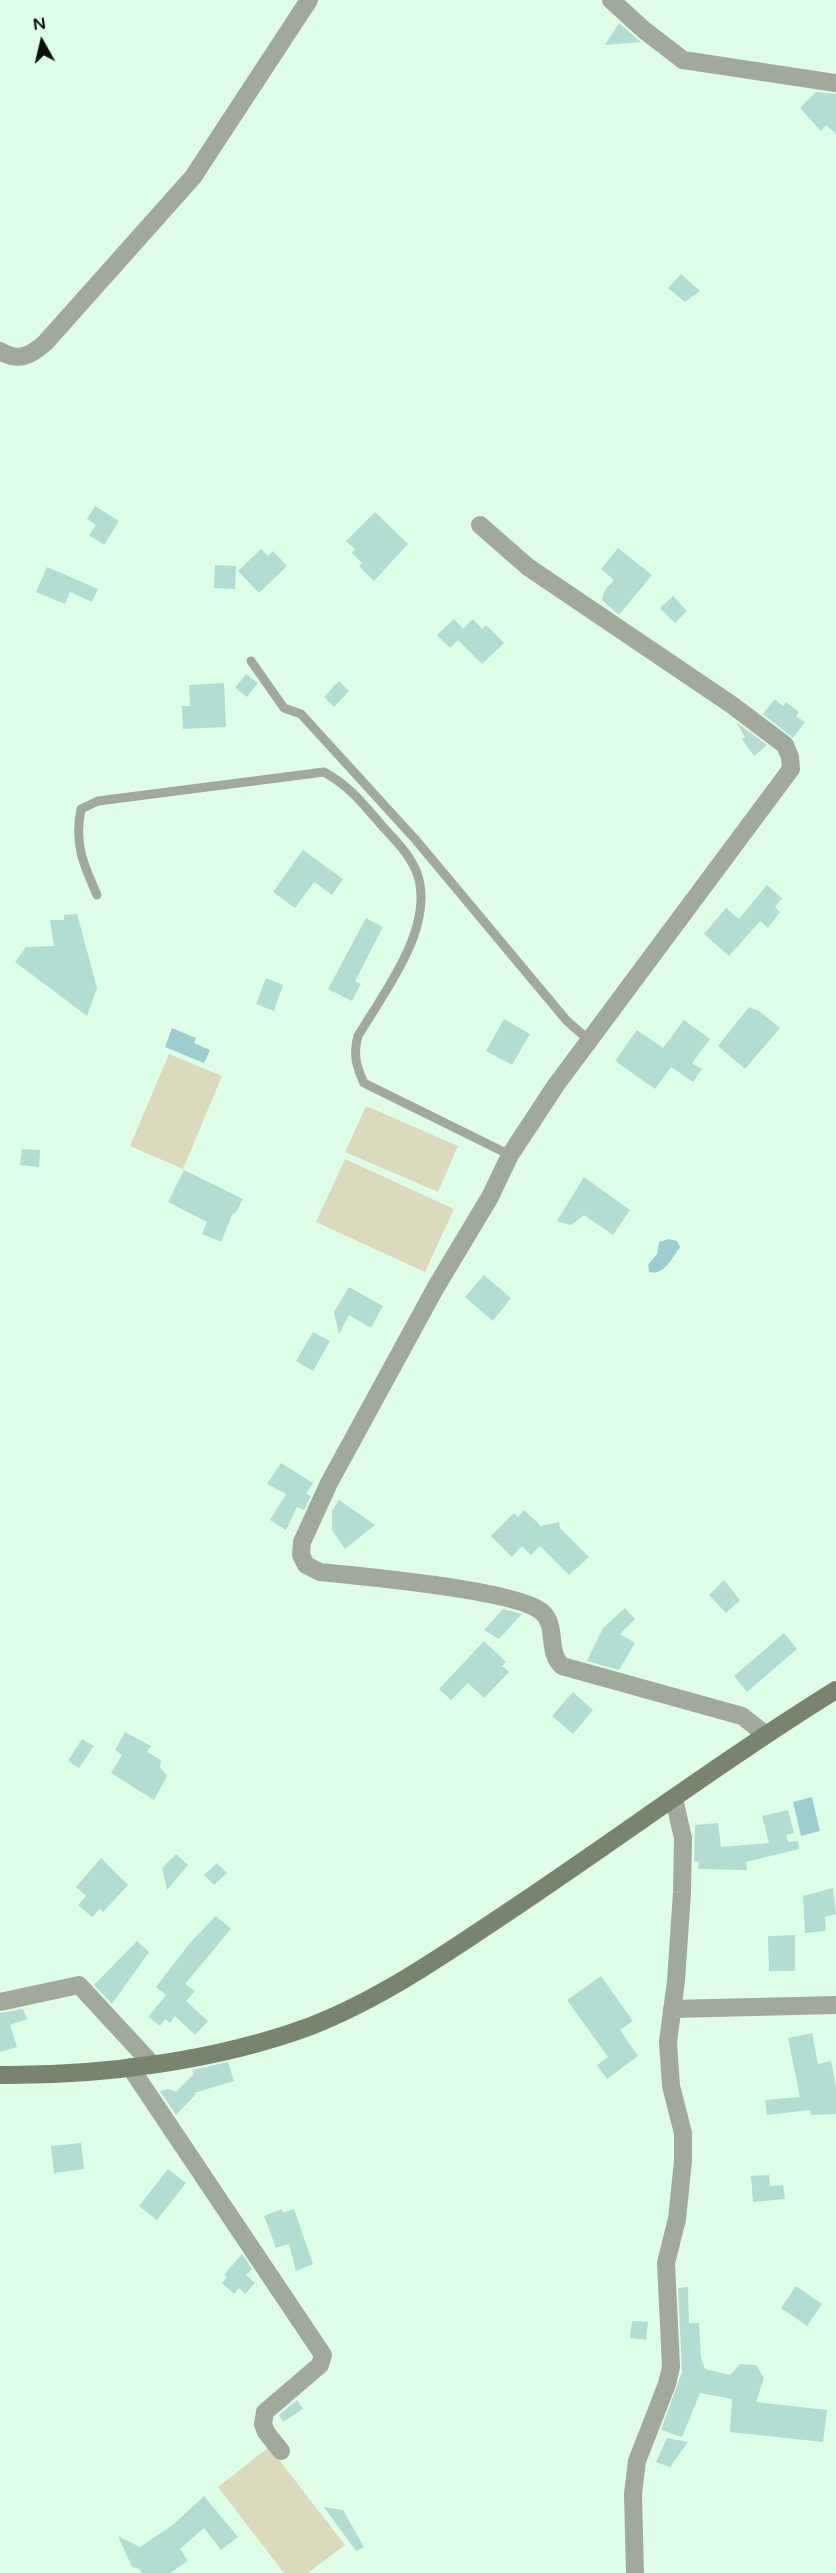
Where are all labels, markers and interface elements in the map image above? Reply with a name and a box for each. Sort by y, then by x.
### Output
north arrow [12,12,72,72]
text: N [32,13,47,35]

